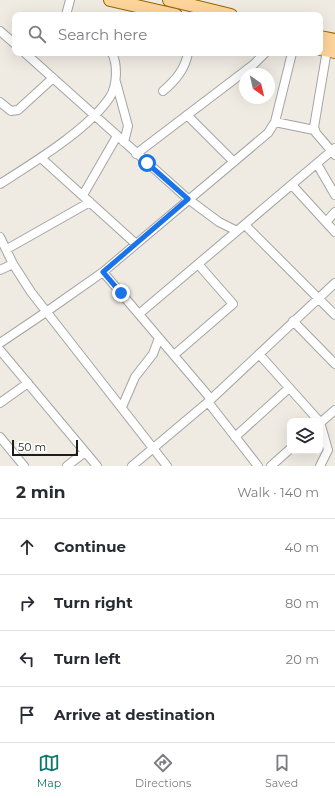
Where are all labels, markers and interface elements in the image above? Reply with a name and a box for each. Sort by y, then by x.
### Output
search box [12,12,323,56]
icon: search [26,23,48,45]
text: Search here [58,25,147,44]
north arrow [239,68,275,104]
route start [138,154,156,172]
route end [112,284,130,302]
map controls [287,418,323,454]
button: layers [287,418,323,454]
scale bar [12,438,78,457]
text: 50 m [18,440,46,454]
text: 2 min [16,482,66,502]
text: Walk · 140 m [237,484,319,500]
icon: ahead [16,536,38,558]
text: Continue [54,537,126,556]
text: 40 m [285,539,319,555]
icon: right [16,592,38,614]
text: Turn right [54,593,133,612]
text: 80 m [285,595,319,611]
icon: left [16,648,38,670]
text: Turn left [54,649,121,668]
text: 20 m [286,651,319,667]
icon: arrive [16,704,38,726]
text: Arrive at destination [54,705,215,724]
tab: Map [37,752,61,790]
tab: Directions [135,752,191,790]
tab: Saved [265,752,298,790]

